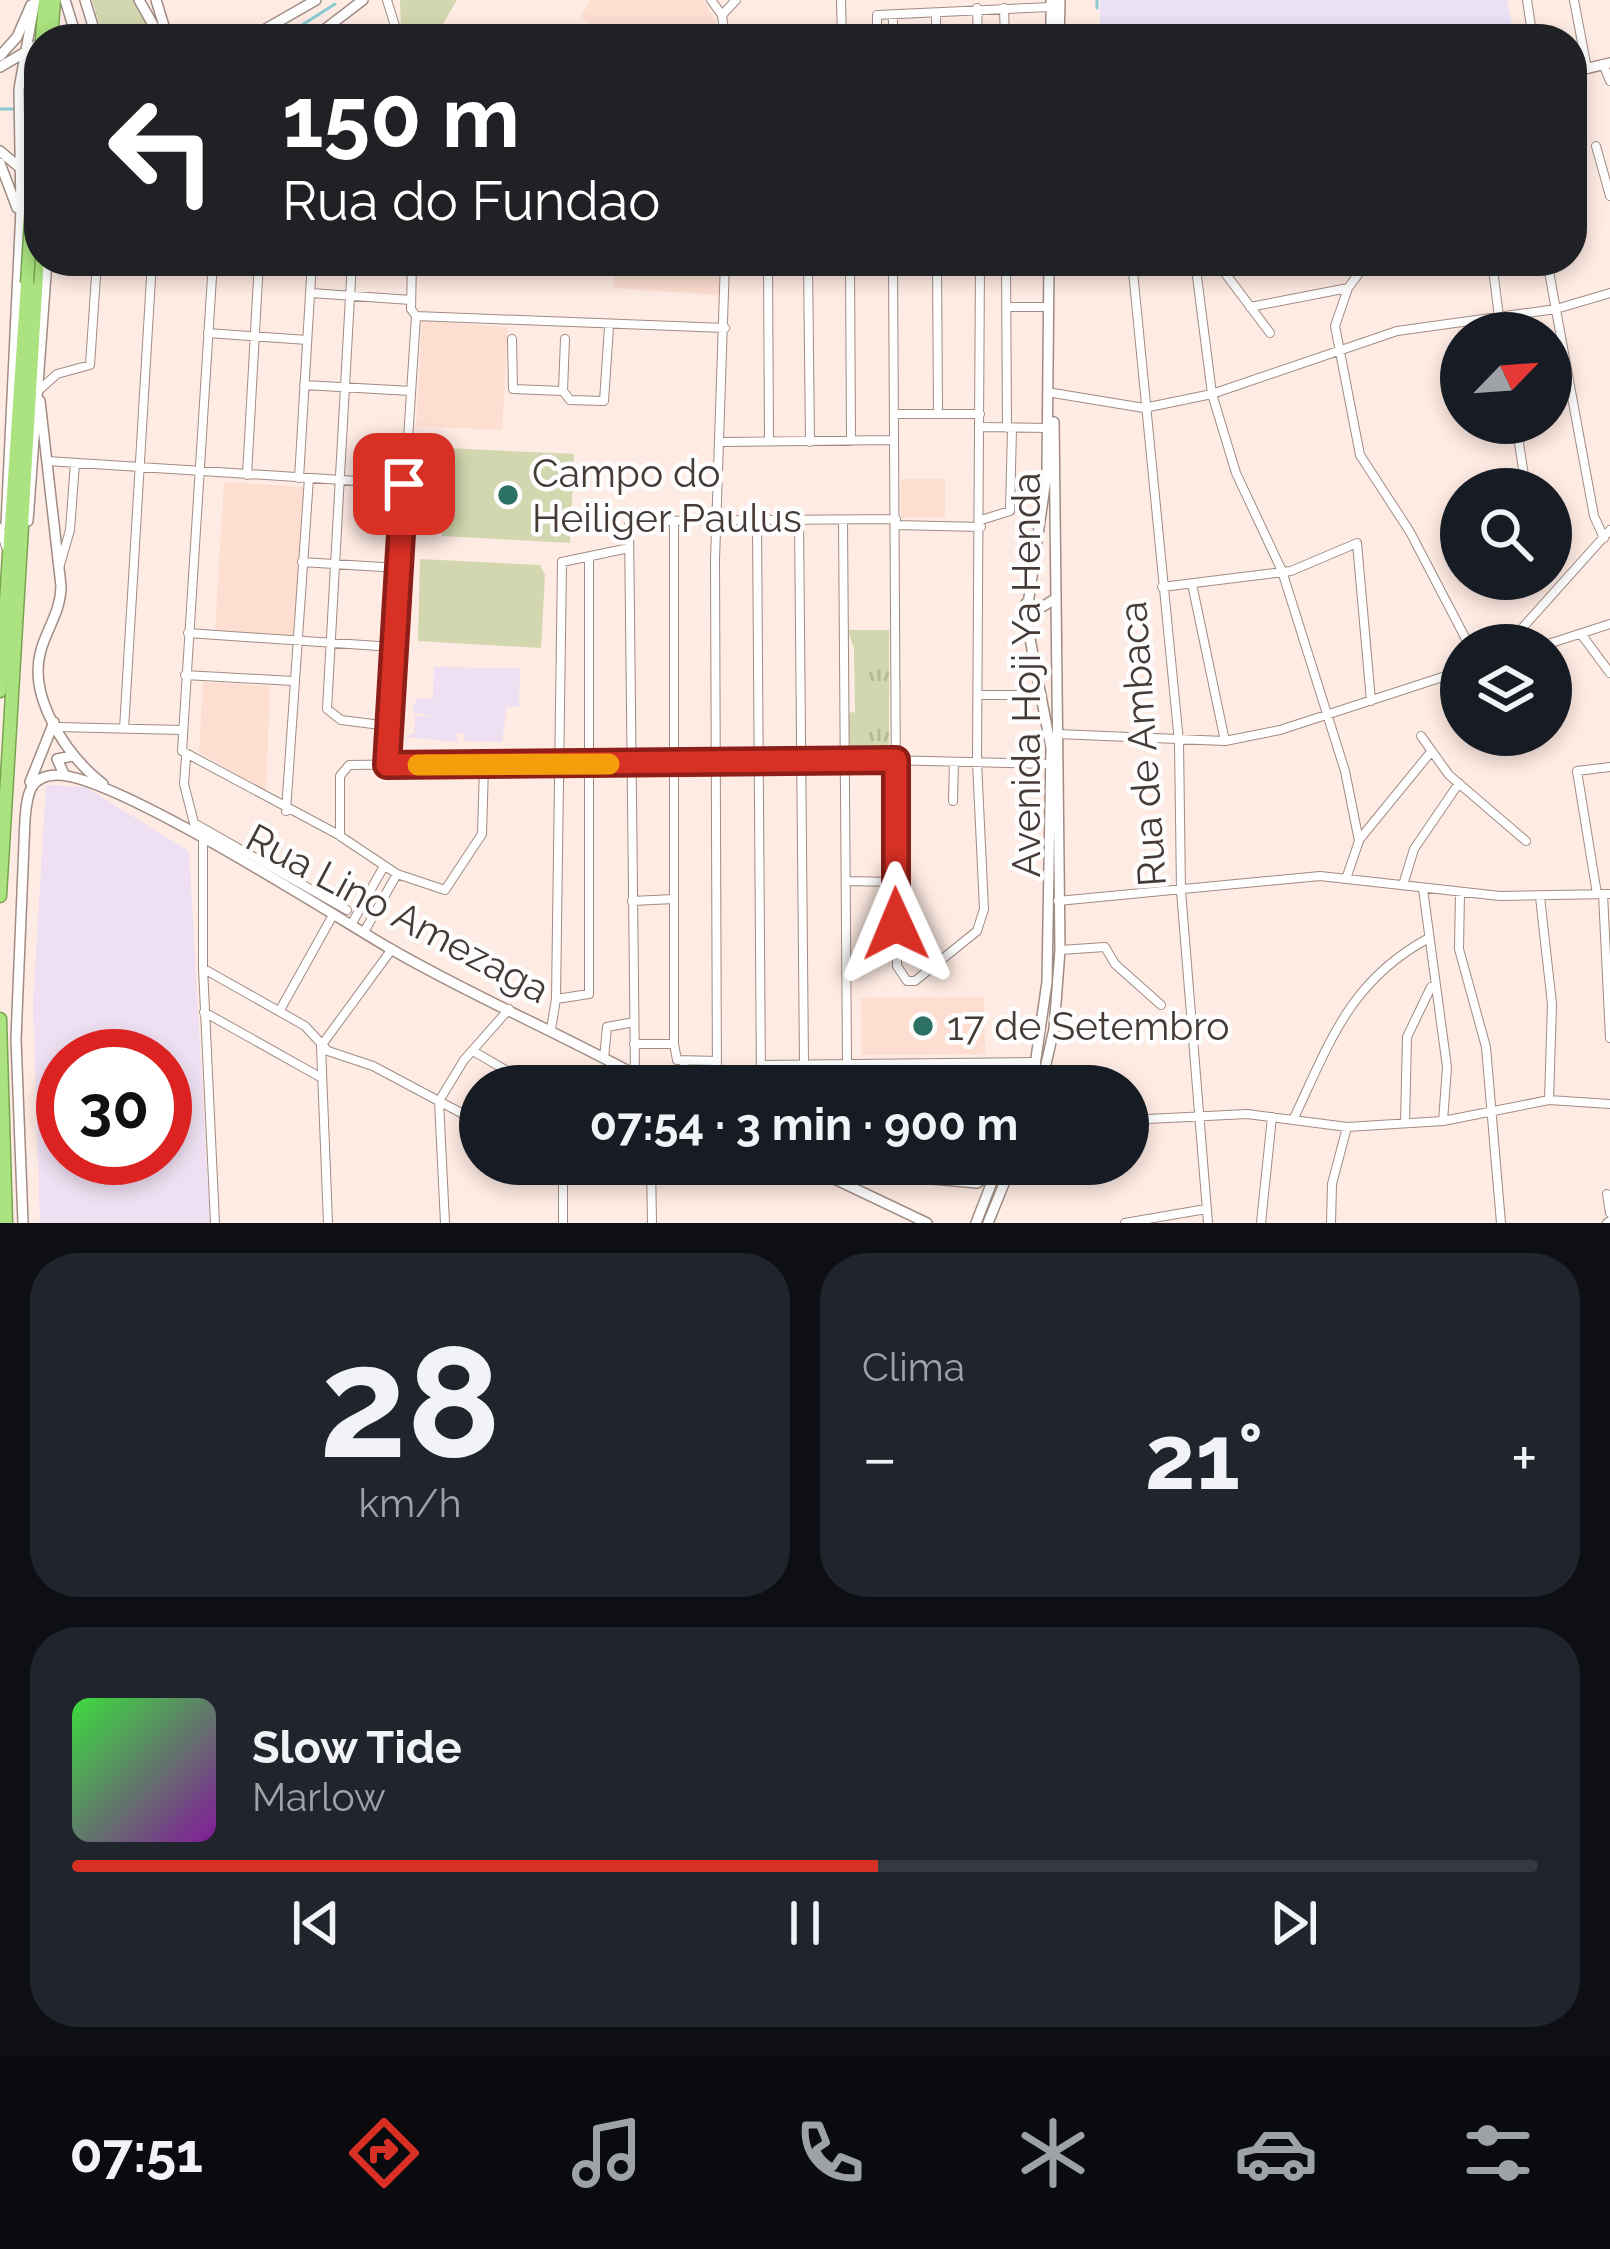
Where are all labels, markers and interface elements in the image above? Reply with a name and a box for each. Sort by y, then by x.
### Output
text: 150 m [282,68,520,167]
icon: left [84,72,240,228]
text: Rua do Fundao [282,169,660,233]
north arrow [1440,312,1572,444]
map controls [1440,312,1572,756]
pin [353,433,455,535]
place label: Campo do Heiliger Paulus [532,450,802,541]
icon: arrive [371,451,437,517]
button: search [1440,468,1572,600]
street label: Avenida Hoji Ya Henda [1003,473,1049,877]
marker: Campo do Heiliger Paulus [495,482,521,508]
street label: Rua de Ambaca [1109,600,1175,888]
button: layers [1440,624,1572,756]
street label: Rua Lino Amezaga [239,814,557,1012]
position arrow [833,861,959,987]
place label: 17 de Setembro [947,1003,1230,1049]
marker: 17 de Setembro [910,1013,936,1039]
speed limit sign: 30 [36,1029,192,1185]
text: 07:54 · 3 min · 900 m [590,1098,1019,1151]
text: 28 [319,1310,501,1494]
text: Clima [862,1344,965,1390]
text: 21° [1145,1404,1264,1510]
text: − [862,1419,898,1496]
text: + [1511,1419,1538,1496]
text: km/h [359,1480,461,1526]
text: Slow Tide [252,1721,462,1774]
text: Marlow [252,1774,386,1820]
icon: previous [283,1890,349,1956]
icon: pause [772,1890,838,1956]
icon: next [1261,1890,1327,1956]
icon: directions [342,2111,426,2195]
icon: music [565,2111,649,2195]
icon: phone [788,2111,872,2195]
icon: climate [1011,2111,1095,2195]
icon: car [1234,2111,1318,2195]
icon: filters [1456,2111,1540,2195]
text: 07:51 [69,2121,203,2185]

